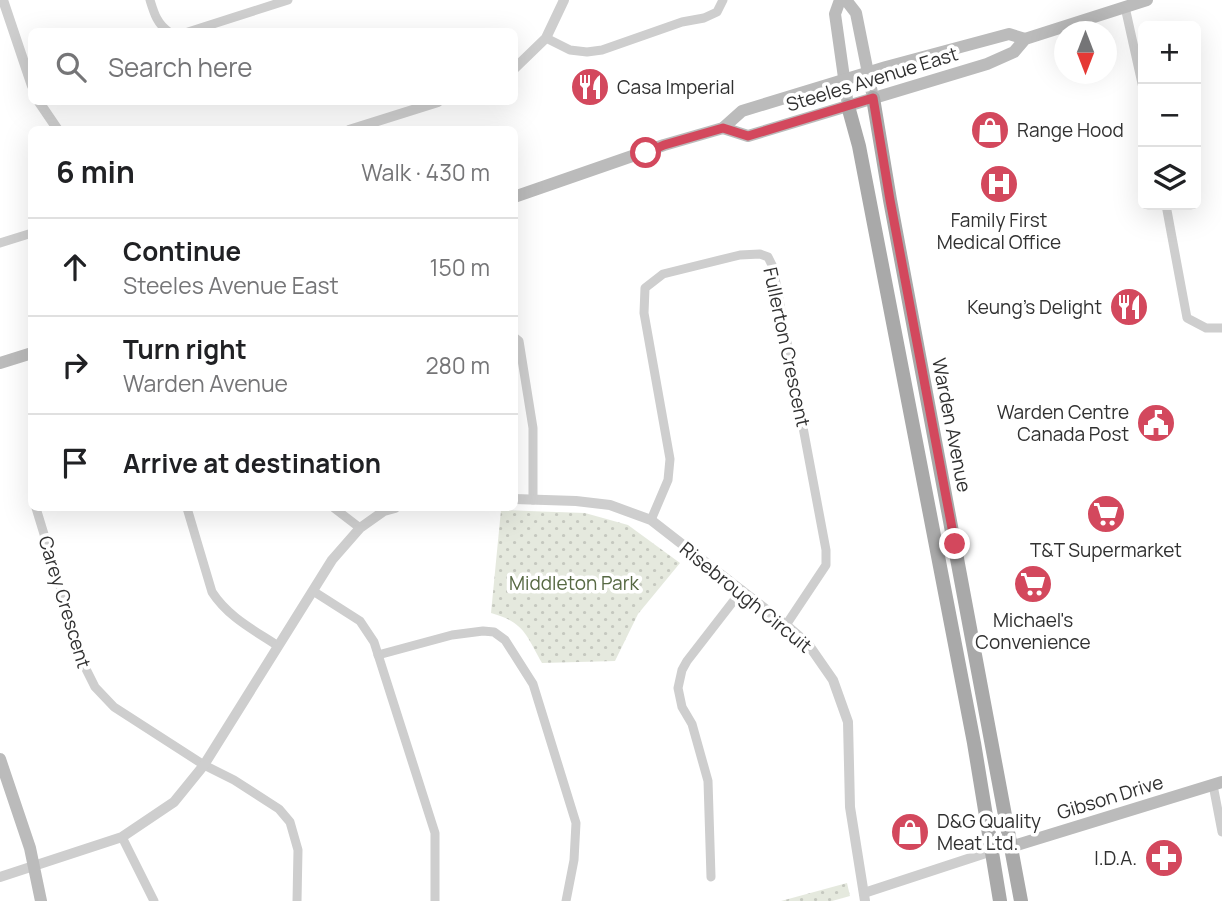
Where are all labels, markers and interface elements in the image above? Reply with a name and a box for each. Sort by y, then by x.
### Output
north arrow [1054,21,1117,84]
map controls [1138,21,1201,210]
button: + [1138,21,1201,84]
search box [28,28,518,105]
street label: Steeles Avenue East [783,41,961,117]
icon: search [52,48,90,86]
text: Search here [108,49,253,85]
restaurant icon: Casa Imperial [569,66,611,108]
place label: Casa Imperial [617,74,735,100]
button: − [1138,84,1201,147]
shop icon: Range Hood [969,109,1011,151]
place label: Range Hood [1017,117,1124,143]
route start [630,137,661,168]
button: layers [1138,147,1201,210]
text: 6 min [56,151,135,192]
text: Walk · 430 m [361,156,490,188]
hospital icon: Family First Medical Office [978,163,1020,205]
place label: Family First Medical Office [937,207,1061,255]
text: Continue [123,233,241,269]
icon: ahead [56,248,94,286]
text: 150 m [430,251,490,283]
street label: Fullerton Crescent [757,265,817,429]
text: Steeles Avenue East [123,269,339,301]
restaurant icon: Keung's Delight [1108,286,1150,328]
place label: Keung's Delight [967,294,1102,320]
text: Turn right [123,331,247,367]
icon: right [56,346,94,384]
text: 280 m [425,349,490,381]
street label: Warden Avenue [926,356,978,494]
text: Warden Avenue [123,367,288,399]
place label: Warden Centre Canada Post [997,399,1129,447]
public building icon: Warden Centre Canada Post [1135,402,1177,444]
icon: arrive [56,444,94,482]
text: Arrive at destination [123,445,381,481]
supermarket icon: T&T Supermarket [1085,493,1127,535]
route end [939,528,970,559]
street label: Carey Crescent [33,533,97,671]
street label: Risebrough Circuit [675,536,817,658]
place label: T&T Supermarket [1030,537,1182,563]
supermarket icon: Michael's Convenience [1012,563,1054,605]
park label: Middleton Park [509,570,640,596]
place label: Michael's Convenience [975,607,1091,655]
street label: Gibson Drive [1054,769,1166,825]
place label: D&G Quality Meat Ltd. [937,808,1041,856]
shop icon: D&G Quality Meat Ltd. [889,811,931,853]
pharmacy icon: I.D.A. [1143,837,1185,879]
place label: I.D.A. [1094,845,1137,871]

